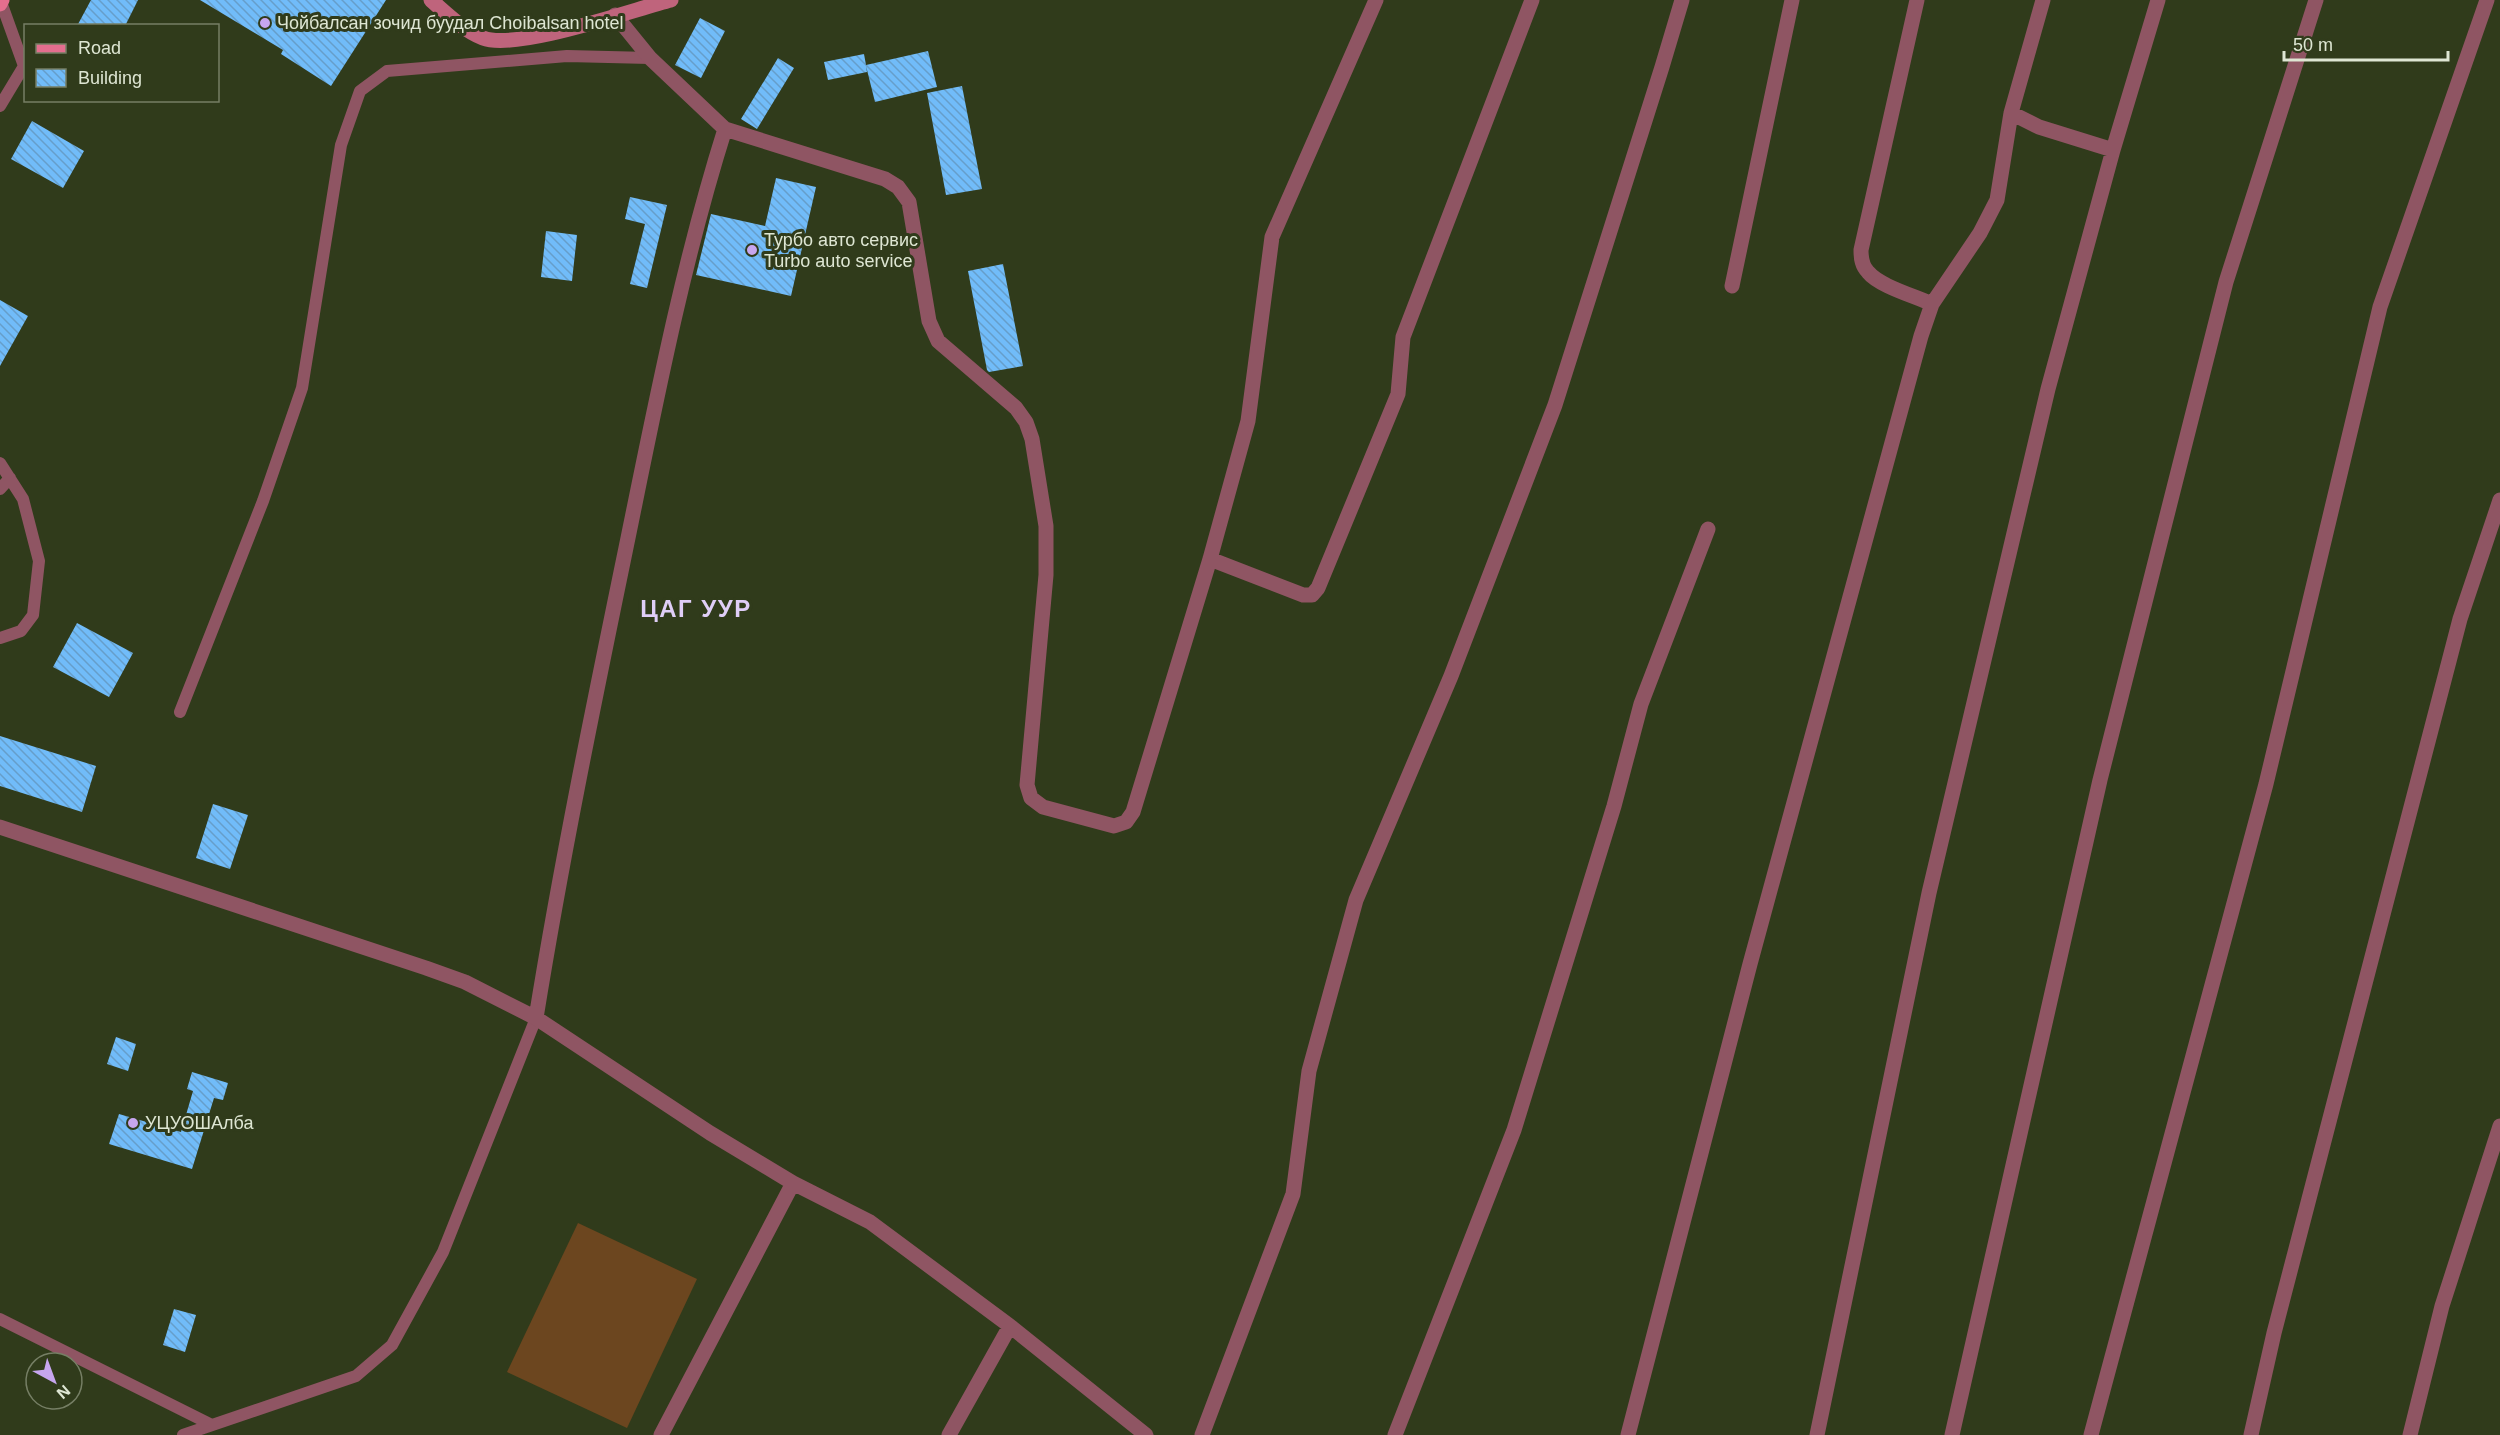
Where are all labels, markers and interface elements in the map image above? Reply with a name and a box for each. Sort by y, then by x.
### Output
place label: Чойбалсан зочид буудал Choibalsan hotel [277,13,623,33]
marker: Чойбалсан зочид буудал Choibalsan hotel [258,16,272,30]
legend [24,24,219,102]
scale bar [2284,24,2448,62]
text: 50 m [2293,35,2333,55]
text: Road [78,38,121,58]
text: Building [78,68,142,88]
place label: Турбо авто сервис Turbo auto service [764,230,918,271]
marker: Турбо авто сервис Turbo auto service [745,243,759,257]
district label: ЦАГ УУР [640,595,752,622]
place label: УЦУОШАлба [145,1113,254,1133]
marker: УЦУОШАлба [126,1116,140,1130]
north arrow [24,1351,84,1411]
text: N [54,1382,73,1402]

